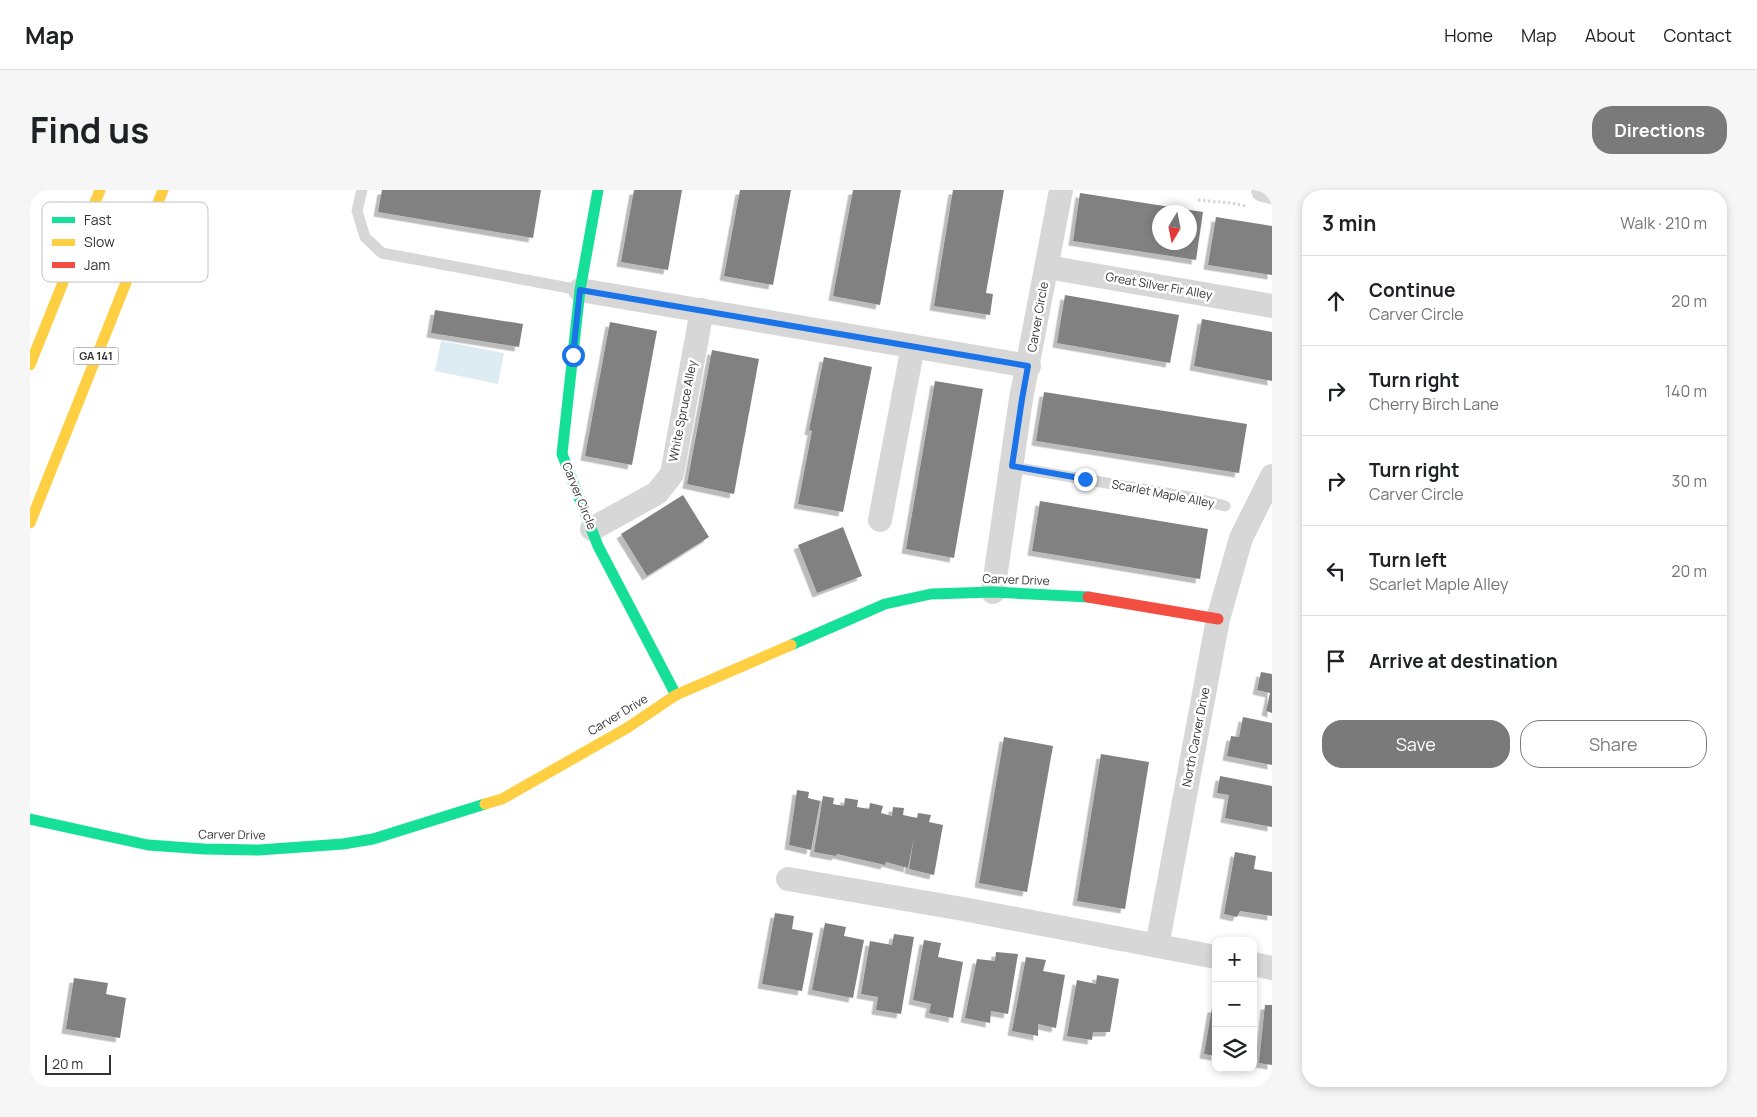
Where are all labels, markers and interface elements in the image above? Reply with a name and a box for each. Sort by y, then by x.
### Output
text: Map [25,18,74,51]
text: Home [1444,23,1493,47]
text: Map [1521,23,1557,47]
text: About [1585,23,1635,47]
text: Contact [1663,23,1732,47]
text: Find us [30,106,149,154]
button: Directions [1592,106,1727,154]
legend [42,202,208,282]
north arrow [1152,205,1197,250]
text: 3 min [1322,209,1376,237]
text: Fast [84,210,112,229]
text: Walk · 210 m [1620,212,1707,234]
text: Slow [84,232,115,251]
text: Jam [84,255,110,274]
street label: Great Silver Fir Alley [1104,268,1214,303]
text: Continue [1369,277,1455,303]
street label: Carver Circle [1023,280,1052,353]
icon: ahead [1322,287,1350,315]
text: 20 m [1671,290,1707,312]
text: Carver Circle [1369,303,1464,325]
route start [562,344,585,367]
road number: GA 141 [74,348,118,365]
street label: White Spruce Alley [664,358,701,463]
text: Turn right [1369,367,1459,393]
icon: right [1322,377,1350,405]
text: 140 m [1665,380,1707,402]
text: Cherry Birch Lane [1369,393,1499,415]
text: Turn right [1369,457,1459,483]
street label: Carver Circle [558,460,601,532]
icon: right [1322,467,1350,495]
route end [1074,468,1097,491]
text: 30 m [1672,470,1707,492]
street label: Scarlet Maple Alley [1110,475,1217,512]
text: Carver Circle [1369,483,1464,505]
text: Turn left [1369,547,1447,573]
icon: left [1322,557,1350,585]
text: 20 m [1671,560,1707,582]
street label: Carver Drive [982,570,1050,589]
text: Scarlet Maple Alley [1369,573,1508,595]
icon: arrive [1322,647,1350,675]
text: Arrive at destination [1369,648,1558,674]
street label: North Carver Drive [1178,686,1214,788]
street label: Carver Drive [585,690,651,739]
button: Save [1322,720,1510,768]
button: Share [1520,720,1707,768]
street label: Carver Drive [198,825,266,844]
map controls [1212,937,1257,1072]
button: + [1212,937,1257,982]
button: − [1212,982,1257,1027]
button: layers [1212,1027,1257,1072]
scale bar [45,1052,111,1075]
text: 20 m [52,1054,83,1073]

